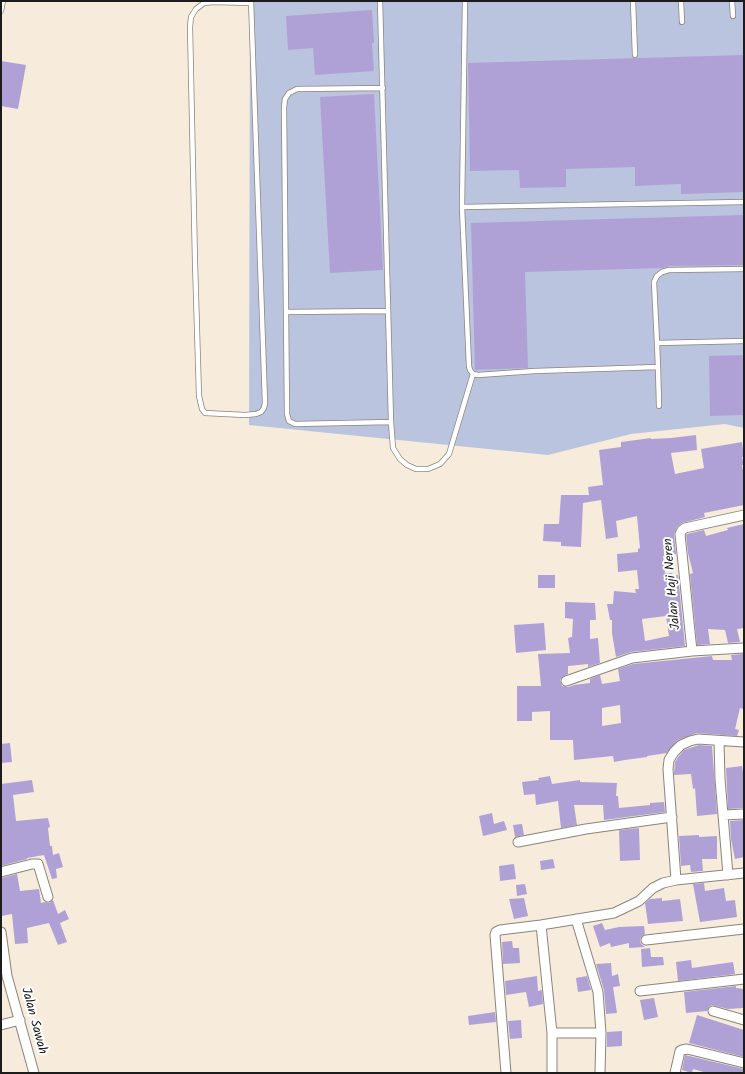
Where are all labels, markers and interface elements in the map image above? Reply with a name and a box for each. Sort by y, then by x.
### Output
street label: Jalan Haji Neren [661,538,685,630]
street label: Jalan Sawah [17,986,49,1056]

